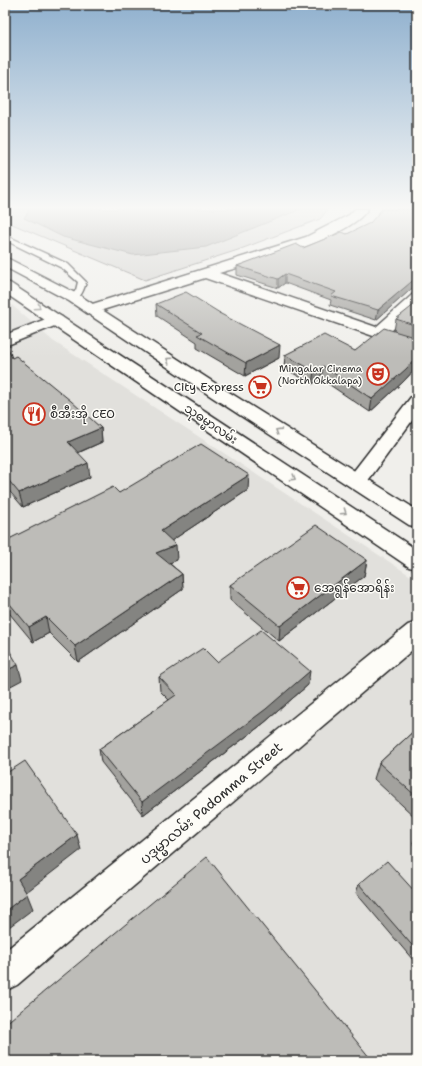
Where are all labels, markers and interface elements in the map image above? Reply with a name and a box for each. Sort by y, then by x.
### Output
one-way arrow [34,302,41,310]
one-way arrow [166,357,173,365]
theatre icon: Mingalar Cinema (North Okkalapa) [365,361,391,387]
place label: Mingalar Cinema (North Okkalapa) [278,362,363,387]
supermarket icon: City Express [247,374,273,400]
place label: City Express [174,379,244,395]
street label: သုဓမ္မာလမ်း [180,399,241,450]
restaurant icon: စီအီးအို CEO [21,401,47,427]
place label: စီအီးအို CEO [50,405,115,424]
one-way arrow [275,428,282,435]
one-way arrow [289,474,296,481]
one-way arrow [340,507,347,514]
supermarket icon: အေရွန်အောရိန်း [285,575,311,601]
place label: အေရွန်အောရိန်း [314,579,394,598]
street label: ပဒုမ္မာလမ်း Padomma Street [135,737,288,871]

